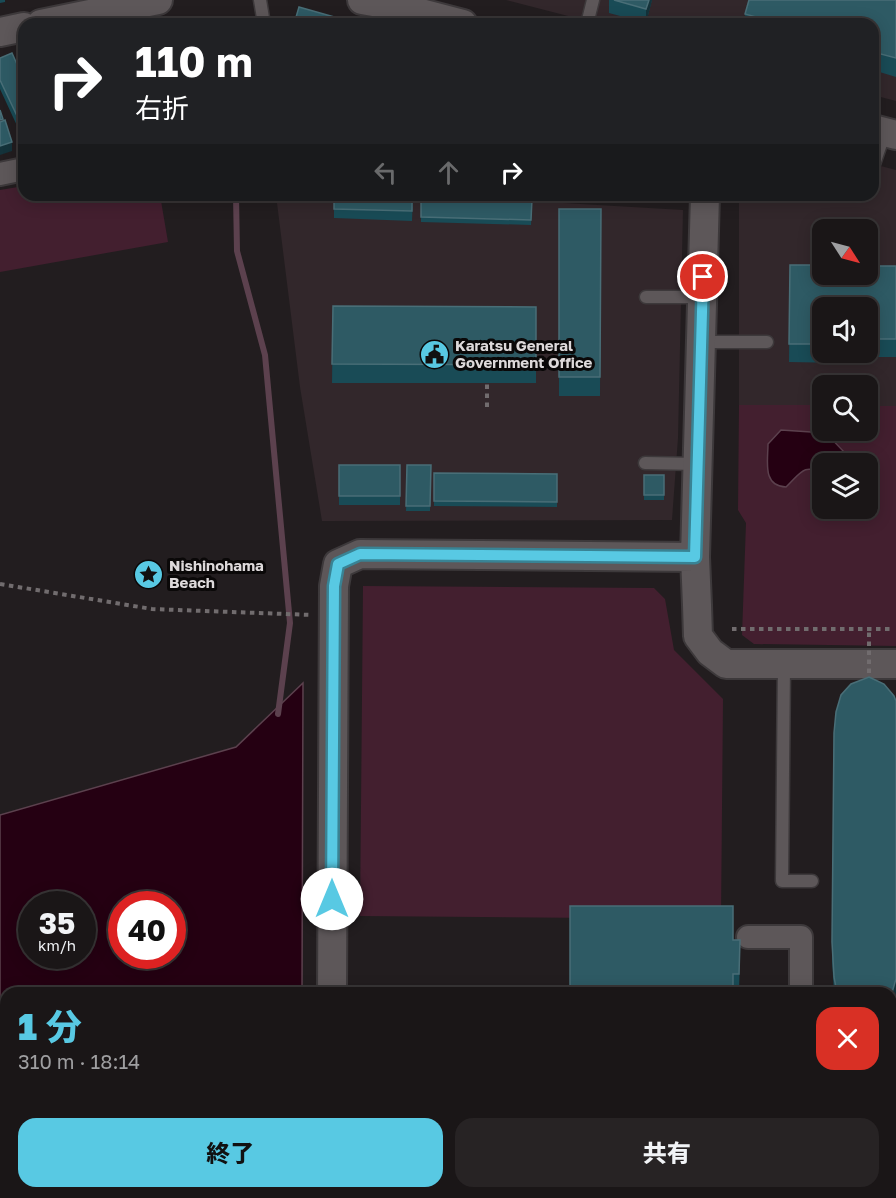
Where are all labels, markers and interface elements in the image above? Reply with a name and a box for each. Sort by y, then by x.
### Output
text: 110 m [135,36,253,86]
icon: right [36,42,114,120]
text: 右折 [135,92,189,124]
icon: left [369,156,402,189]
icon: ahead [432,156,465,189]
icon: right [495,156,528,189]
north arrow [812,219,878,285]
map controls [812,219,878,519]
pin [677,251,728,302]
icon: arrive [686,260,719,293]
button: sound [812,297,878,363]
place label: Karatsu General Government Office [455,336,593,371]
public building icon: Karatsu General Government Office [418,338,450,370]
button: search [812,375,878,441]
button: layers [812,453,878,519]
place label: Nishinohama Beach [169,556,264,591]
place icon: Nishinohama Beach [132,558,164,590]
position arrow [300,867,364,931]
speed limit sign: 40 [108,891,186,969]
text: 35 [39,905,75,941]
text: km/h [38,936,76,954]
text: 1 分 [18,1005,82,1048]
button: close [816,1007,879,1070]
text: 310 m · 18:14 [18,1049,140,1073]
button: 終了 [18,1118,443,1187]
button: 共有 [455,1118,879,1187]

